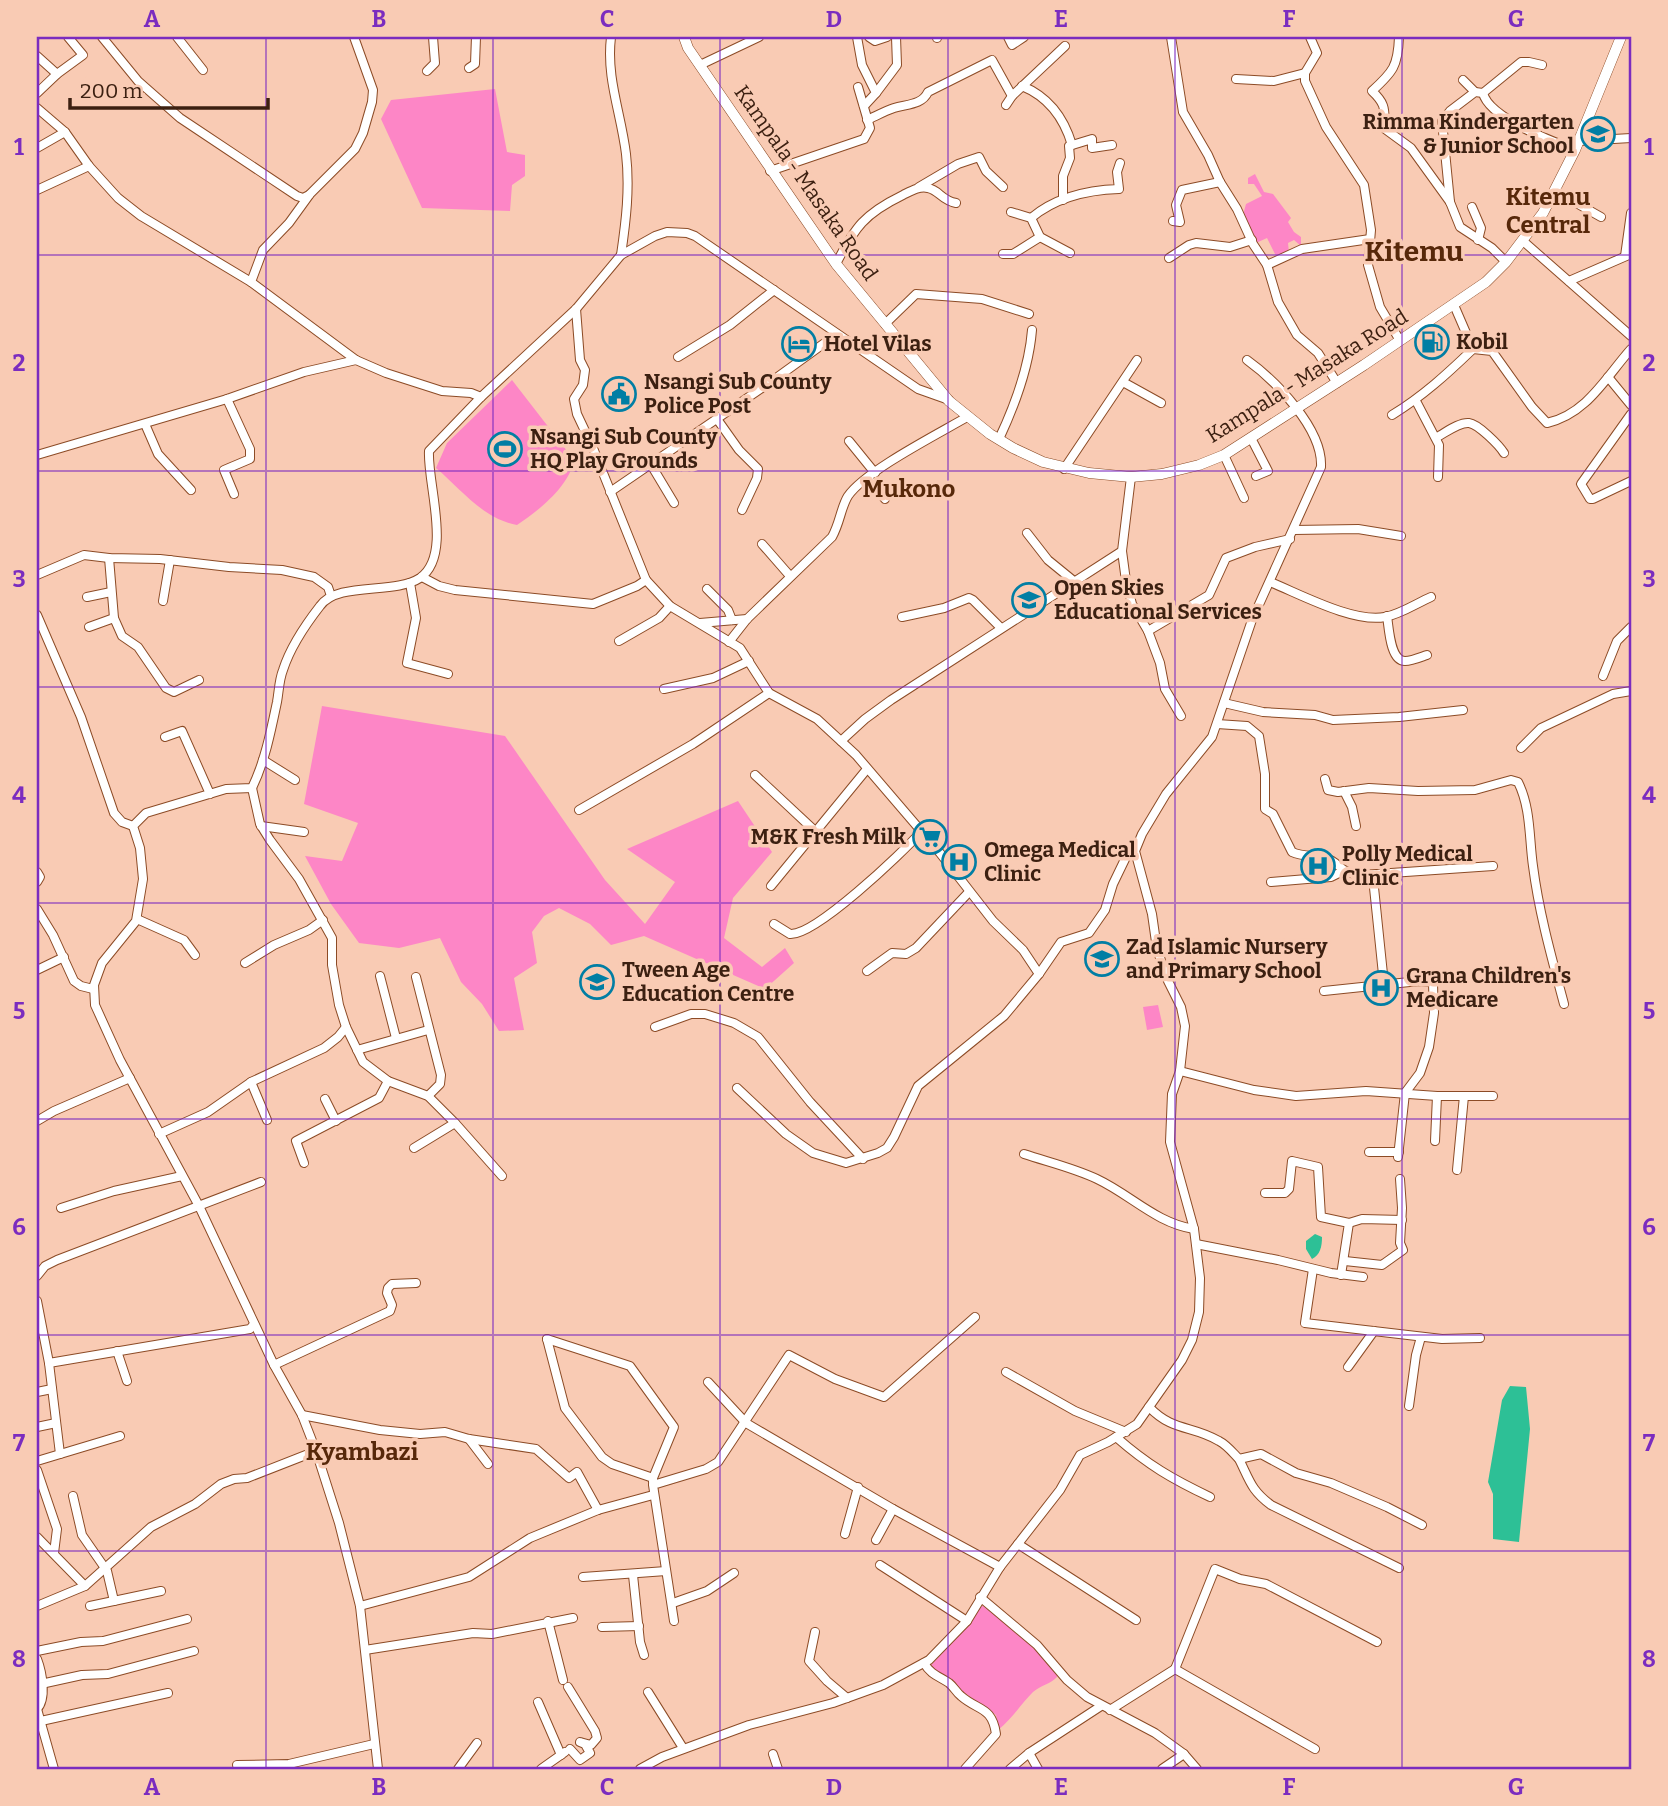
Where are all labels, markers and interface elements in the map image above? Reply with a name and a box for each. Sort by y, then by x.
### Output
text: A [144,5,161,33]
text: B [372,5,386,33]
text: C [600,5,614,33]
text: D [826,5,842,33]
text: E [1054,5,1068,33]
text: F [1283,5,1296,33]
text: G [1508,5,1525,33]
scale bar [70,66,268,110]
text: 200 m [80,78,143,104]
street label: Kampala - Masaka Road [729,80,883,286]
place label: Rimma Kindergarten & Junior School [1363,109,1574,159]
school or university icon: Rimma Kindergarten & Junior School [1579,115,1617,153]
text: 1 [14,133,24,161]
text: 1 [1644,133,1654,161]
district label: Kitemu Central [1506,183,1591,239]
district label: Kitemu [1364,235,1464,268]
street label: Kampala - Masaka Road [1202,303,1412,449]
fuel station icon: Kobil [1413,323,1451,361]
hotel icon: Hotel Vilas [780,325,818,363]
place label: Kobil [1456,329,1509,355]
place label: Hotel Vilas [824,331,932,357]
text: 2 [13,349,26,377]
text: 2 [1643,349,1656,377]
place label: Nsangi Sub County Police Post [644,369,832,419]
public building icon: Nsangi Sub County Police Post [600,375,638,413]
place label: Nsangi Sub County HQ Play Grounds [530,424,718,474]
sports icon: Nsangi Sub County HQ Play Grounds [486,430,524,468]
district label: Mukono [863,475,956,503]
text: 3 [12,565,26,593]
text: 3 [1642,565,1656,593]
place label: Open Skies Educational Services [1054,575,1262,625]
school or university icon: Open Skies Educational Services [1010,581,1048,619]
text: 4 [12,781,26,809]
text: 4 [1642,781,1656,809]
supermarket icon: M&K Fresh Milk [911,818,949,856]
place label: M&K Fresh Milk [751,824,907,850]
place label: Omega Medical Clinic [984,837,1136,887]
place label: Polly Medical Clinic [1342,841,1473,891]
hospital icon: Omega Medical Clinic [940,843,978,881]
hospital icon: Polly Medical Clinic [1299,847,1337,885]
place label: Zad Islamic Nursery and Primary School [1126,934,1328,984]
school or university icon: Zad Islamic Nursery and Primary School [1083,940,1121,978]
place label: Tween Age Education Centre [622,957,794,1007]
school or university icon: Tween Age Education Centre [578,963,616,1001]
place label: Grana Children's Medicare [1406,963,1571,1013]
hospital icon: Grana Children's Medicare [1362,969,1400,1007]
text: 5 [13,997,25,1025]
text: 5 [1643,997,1655,1025]
text: 6 [12,1213,26,1241]
text: 6 [1642,1213,1656,1241]
text: 7 [13,1429,26,1457]
text: 7 [1643,1429,1656,1457]
district label: Kyambazi [306,1438,419,1466]
text: 8 [12,1645,26,1673]
text: 8 [1642,1645,1656,1673]
text: A [144,1773,161,1801]
text: B [372,1773,386,1801]
text: C [600,1773,614,1801]
text: D [826,1773,842,1801]
text: E [1054,1773,1068,1801]
text: F [1283,1773,1296,1801]
text: G [1508,1773,1525,1801]

